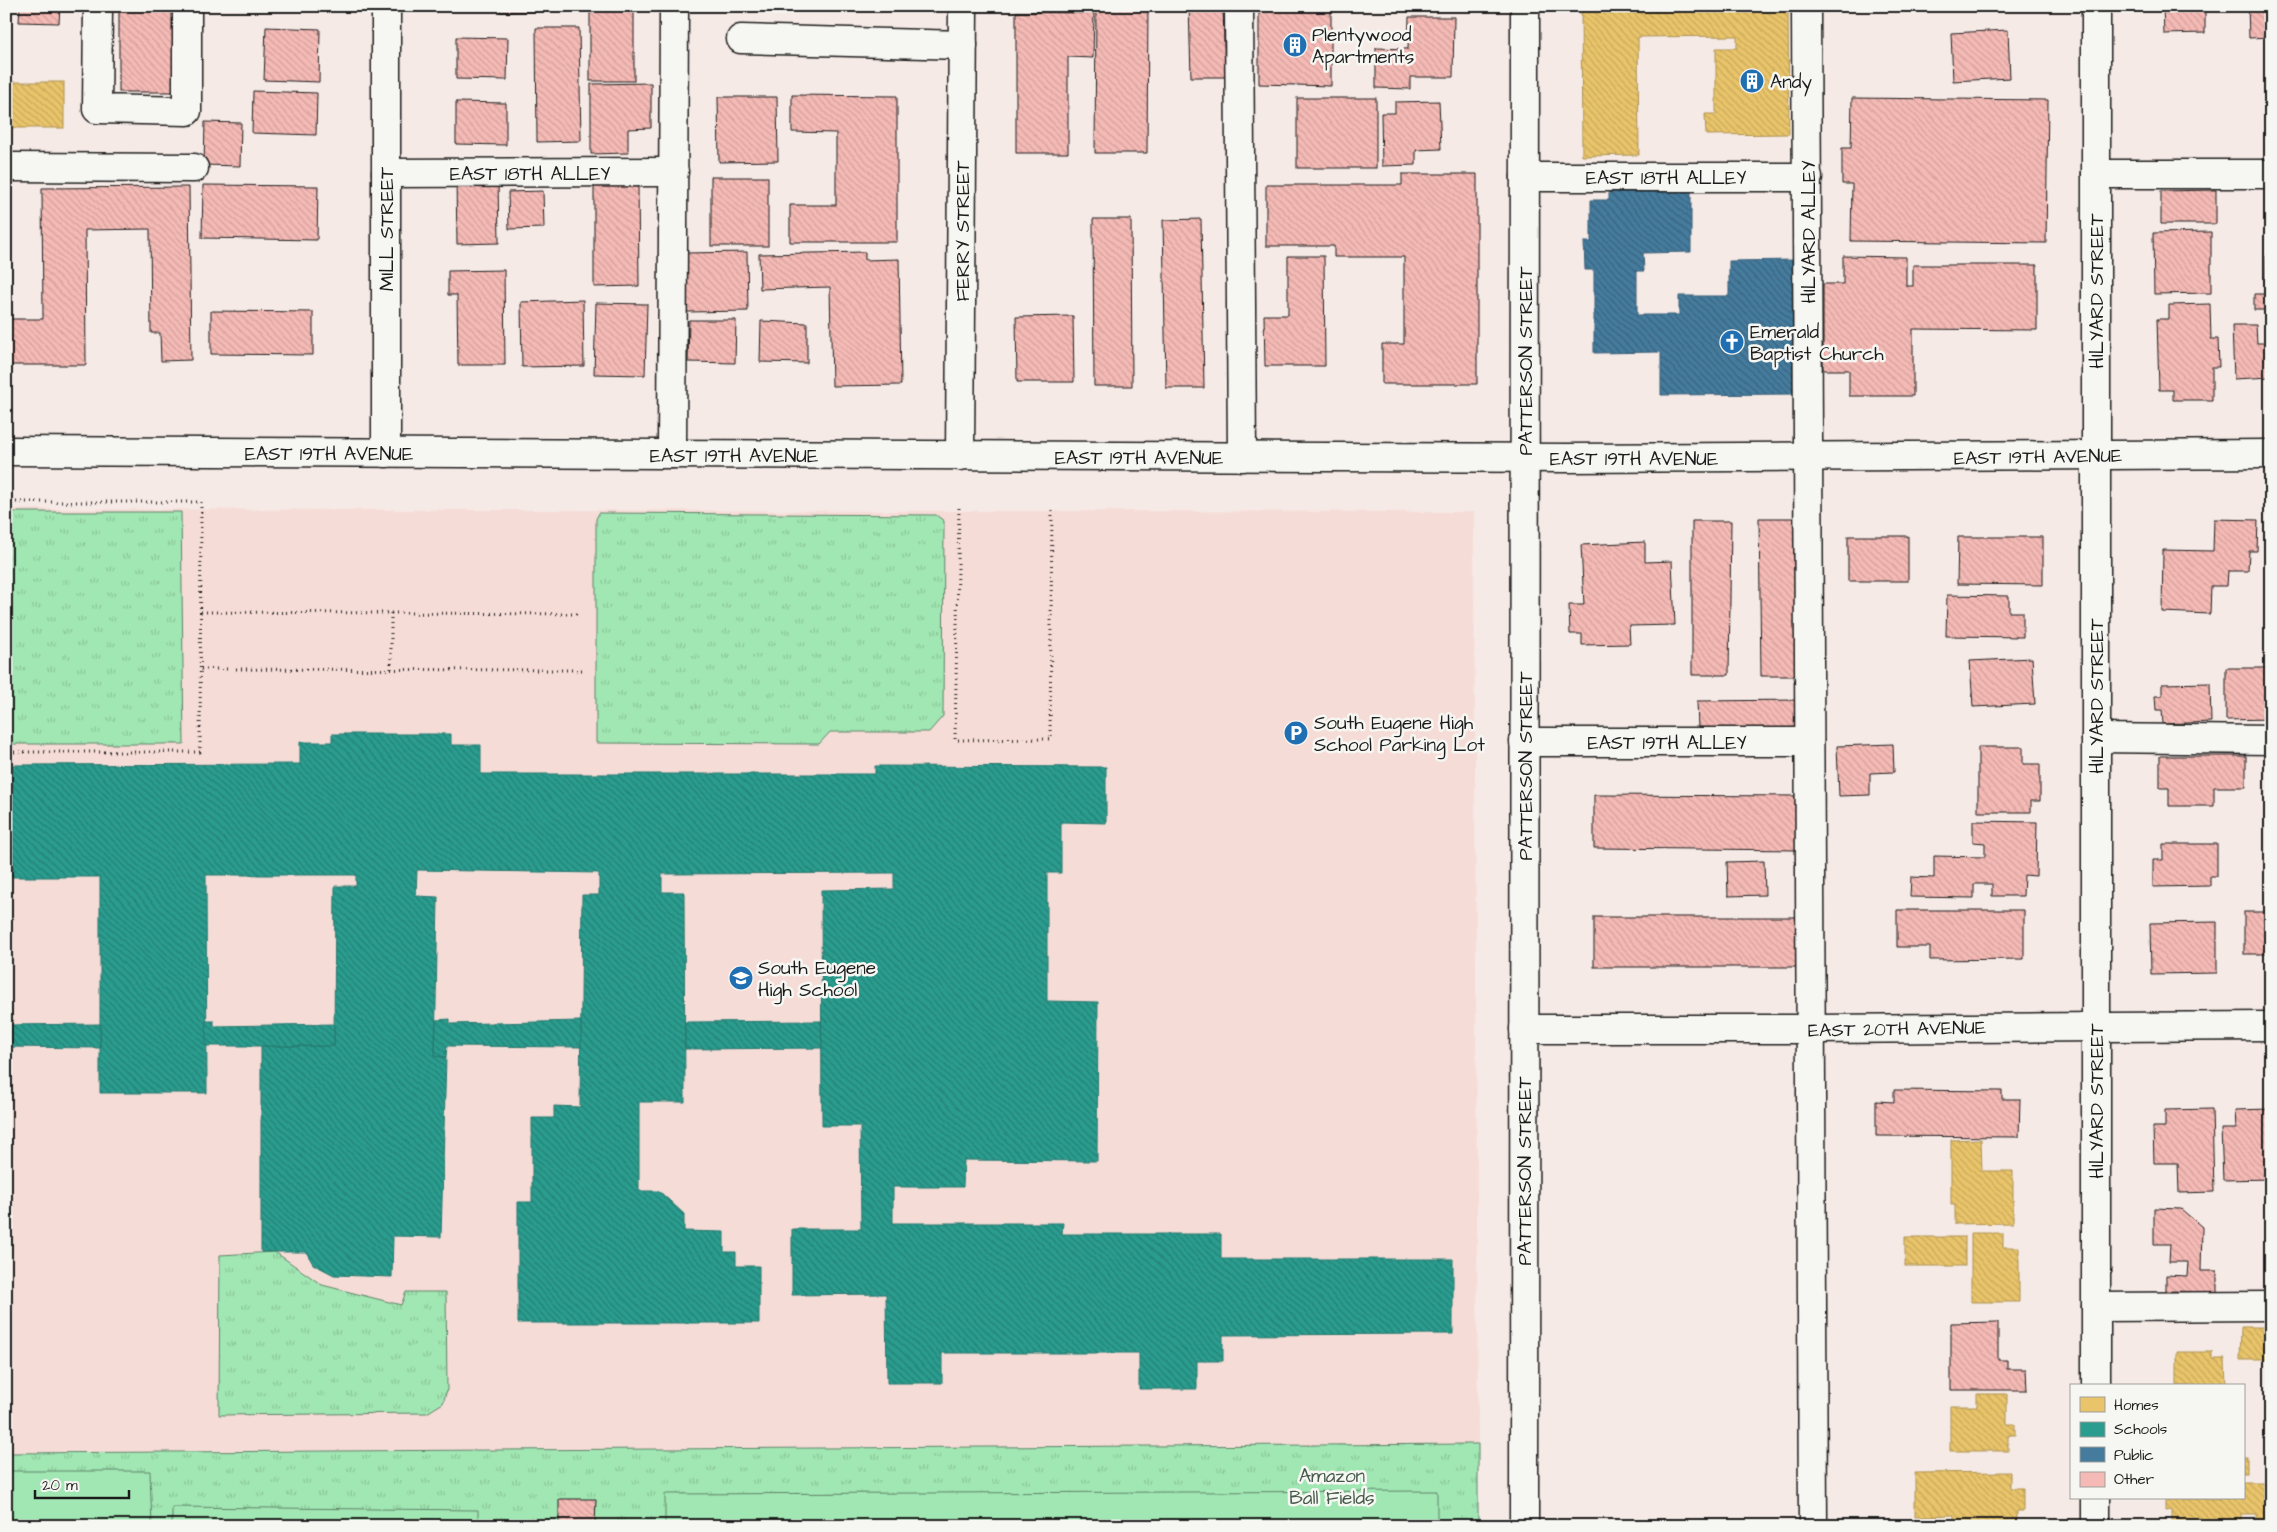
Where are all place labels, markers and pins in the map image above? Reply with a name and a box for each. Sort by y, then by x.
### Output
place label: Plentywood Apartments [1312,22,1414,71]
building icon: Plentywood Apartments [1282,32,1308,58]
building icon: Andy [1739,68,1765,94]
place label: Andy [1770,69,1812,97]
place label: Emerald Baptist Church [1750,319,1884,368]
church icon: Emerald Baptist Church [1719,329,1745,355]
place label: South Eugene High School Parking Lot [1314,710,1485,760]
parking icon: South Eugene High School Parking Lot [1283,720,1309,746]
place label: South Eugene High School [758,955,876,1005]
school or university icon: South Eugene High School [728,965,754,991]

